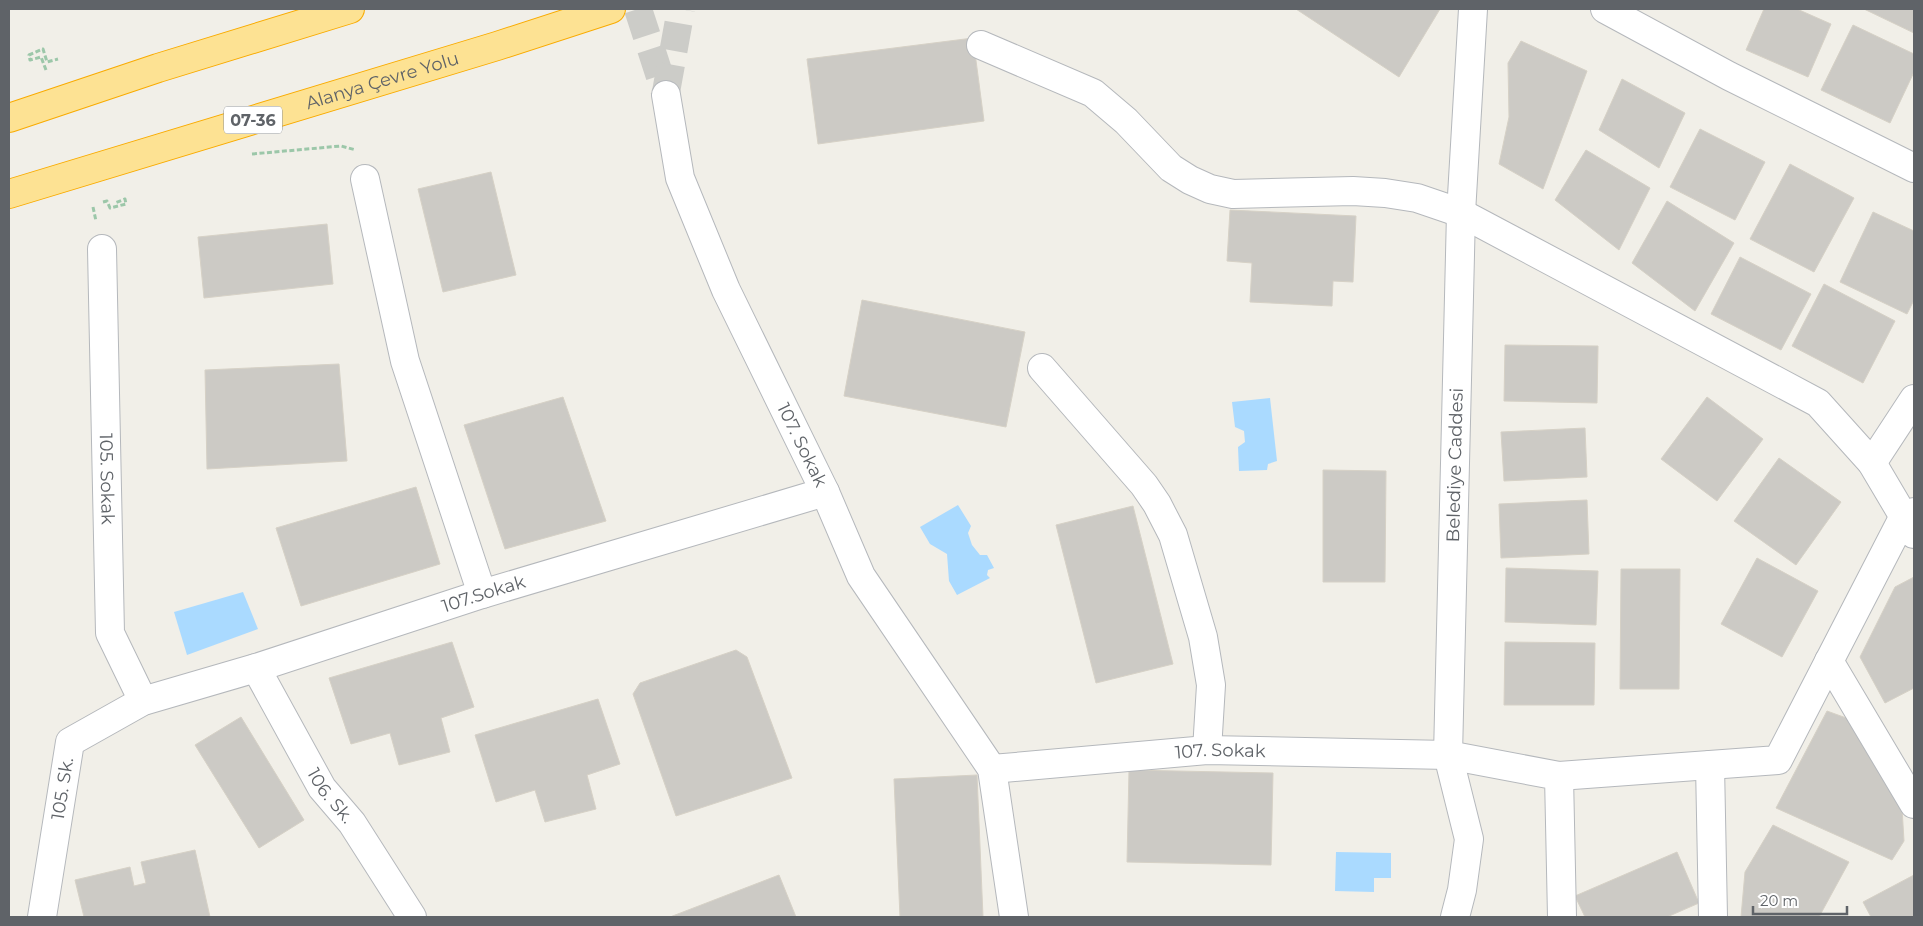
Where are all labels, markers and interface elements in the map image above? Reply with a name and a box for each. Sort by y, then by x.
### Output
street label: Alanya Çevre Yolu [303,47,461,114]
road number: 07-36 [224,106,282,134]
street label: Belediye Caddesi [1442,388,1468,543]
street label: 107. Sokak [772,399,832,491]
street label: 105. Sokak [95,433,119,525]
street label: 107.Sokak [439,571,528,617]
street label: 107. Sokak [1174,739,1266,764]
street label: 105. Sk. [47,756,78,821]
street label: 106. Sk. [302,764,358,828]
scale bar [1753,884,1847,916]
text: 20 m [1760,891,1798,910]

